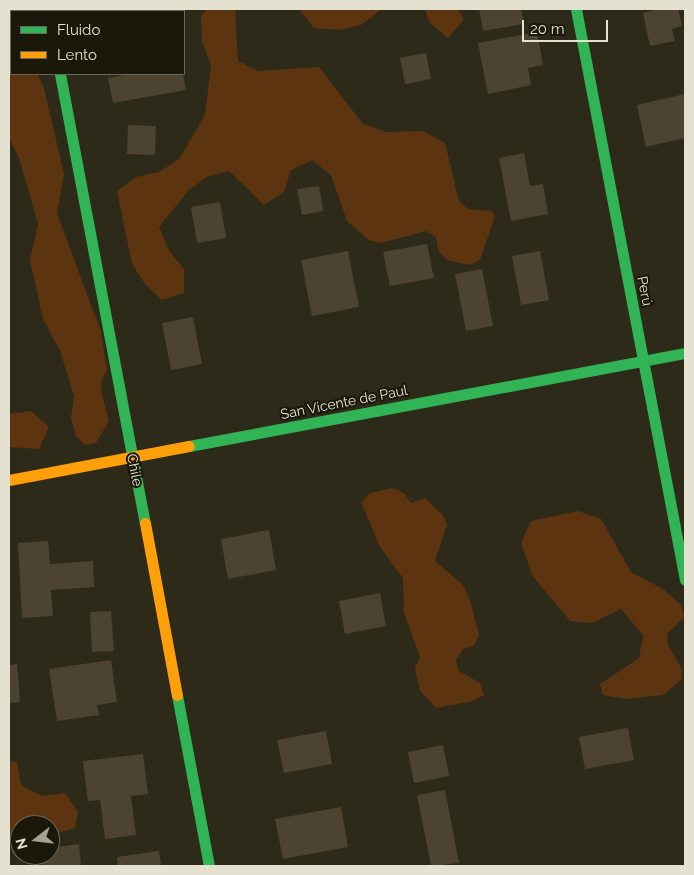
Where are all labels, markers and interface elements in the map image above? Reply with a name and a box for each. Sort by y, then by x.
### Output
legend [10,10,185,75]
scale bar [524,10,610,42]
text: 20 m [530,20,565,38]
text: Fluido [57,21,100,39]
text: Lento [57,46,97,64]
street label: Perú [634,275,656,307]
street label: San Vicente de Paul [279,381,409,423]
street label: Chile [124,452,146,488]
north arrow [10,815,60,865]
text: N [12,837,31,851]

